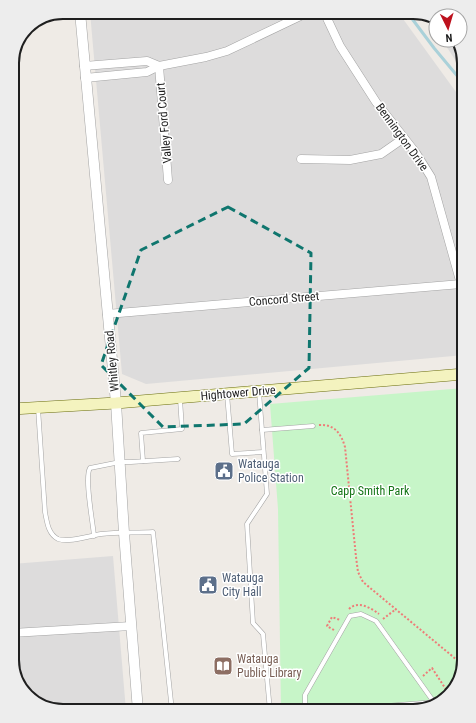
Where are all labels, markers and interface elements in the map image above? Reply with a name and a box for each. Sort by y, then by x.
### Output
north arrow [428,8,468,48]
text: N [445,31,453,44]
street label: Valley Ford Court [153,82,175,164]
street label: Bennington Drive [373,100,431,174]
street label: Concord Street [248,289,320,309]
street label: Whitley Road [102,330,122,392]
street label: Hightower Drive [200,383,276,403]
place label: Watauga Police Station [238,457,304,485]
public building icon: Watauga Police Station [213,460,235,482]
park label: Capp Smith Park [331,484,410,498]
place label: Watauga City Hall [222,571,264,599]
public building icon: Watauga City Hall [197,574,219,596]
place label: Watauga Public Library [237,652,301,680]
library icon: Watauga Public Library [212,655,234,677]

